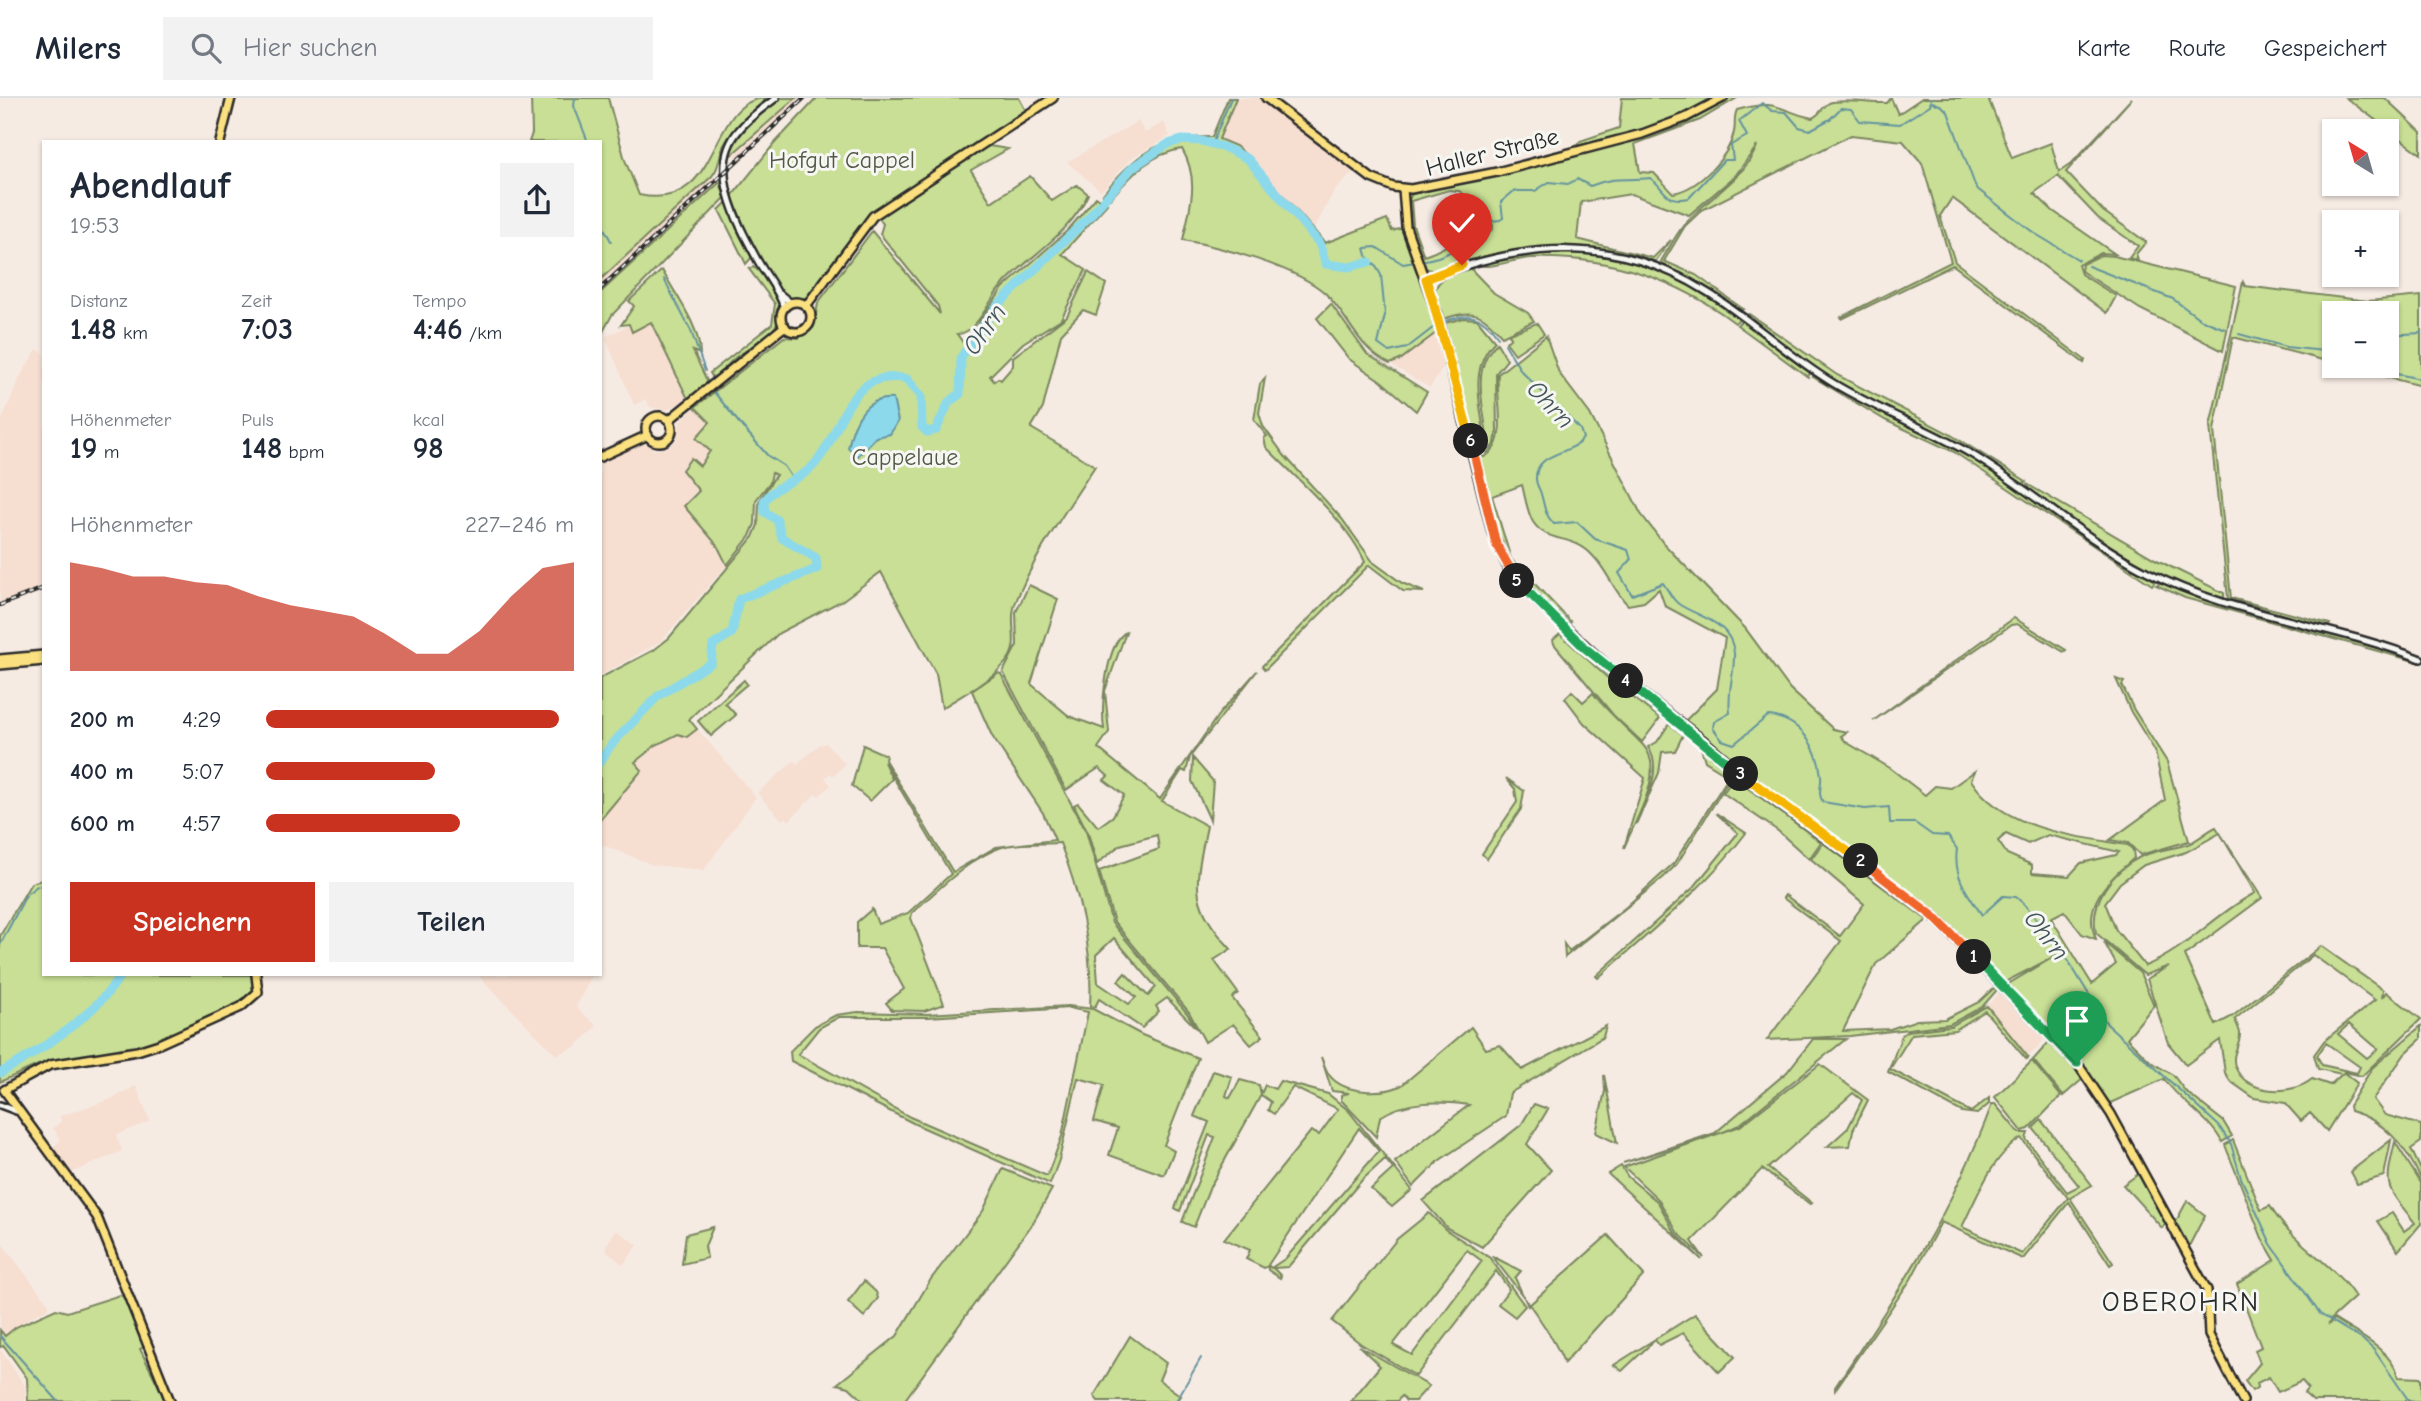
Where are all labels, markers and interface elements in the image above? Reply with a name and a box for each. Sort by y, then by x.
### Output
search box [163,17,653,80]
text: Milers [35,29,121,67]
icon: search [187,29,225,67]
text: Hier suchen [243,33,378,63]
text: Karte [2077,34,2131,62]
text: Route [2169,34,2226,62]
text: Gespeichert [2264,34,2386,62]
north arrow [2322,119,2399,196]
map controls [2322,119,2399,378]
street label: Haller Straße [1423,122,1561,182]
park label: Hofgut Cappel [769,146,915,174]
button: share [500,163,574,237]
text: Abendlauf [70,164,230,208]
pin [1432,193,1492,265]
icon: check [1443,204,1481,242]
button: + [2322,210,2399,287]
text: 19:53 [70,212,120,239]
text: Distanz [70,290,128,312]
text: Zeit [241,290,272,312]
text: Tempo [413,290,466,312]
water label: Ohrn [957,298,1013,361]
button: − [2322,301,2399,378]
text: 1.48 [70,312,117,347]
text: 7:03 [241,312,293,347]
text: 4:46 [413,312,463,347]
text: km [117,322,148,344]
text: /km [463,322,502,344]
water label: Ohrn [1520,374,1580,435]
text: Höhenmeter [70,409,171,431]
text: Puls [241,409,274,431]
text: kcal [413,409,445,431]
pin: 6 [1454,424,1488,458]
text: 6 [1466,429,1475,451]
text: 19 [70,431,97,466]
text: 148 [241,431,282,466]
text: 98 [413,431,444,466]
text: m [97,441,120,463]
text: bpm [282,441,325,463]
park label: Cappelaue [852,443,958,471]
text: Höhenmeter [70,511,192,538]
text: 227–246 m [465,511,574,538]
pin: 5 [1500,564,1534,598]
text: 5 [1511,569,1522,591]
pin: 4 [1608,664,1644,698]
text: 4 [1621,669,1630,691]
text: 200 m [70,706,134,733]
text: 4:29 [182,706,222,733]
pin: 3 [1724,756,1758,792]
text: 400 m [70,758,134,785]
text: 5:07 [182,758,224,785]
text: 3 [1736,762,1745,784]
text: 600 m [70,810,135,837]
text: 4:57 [182,810,221,837]
pin: 2 [1843,844,1878,878]
text: 2 [1856,849,1865,871]
button: Speichern [70,882,315,962]
button: Teilen [329,882,574,962]
water label: Ohrn [2017,905,2075,967]
pin: 1 [1956,940,1992,974]
text: 1 [1970,945,1977,967]
pin [2047,991,2107,1063]
icon: arrive [2058,1002,2096,1040]
district label: OBEROHRN [2102,1286,2260,1318]

